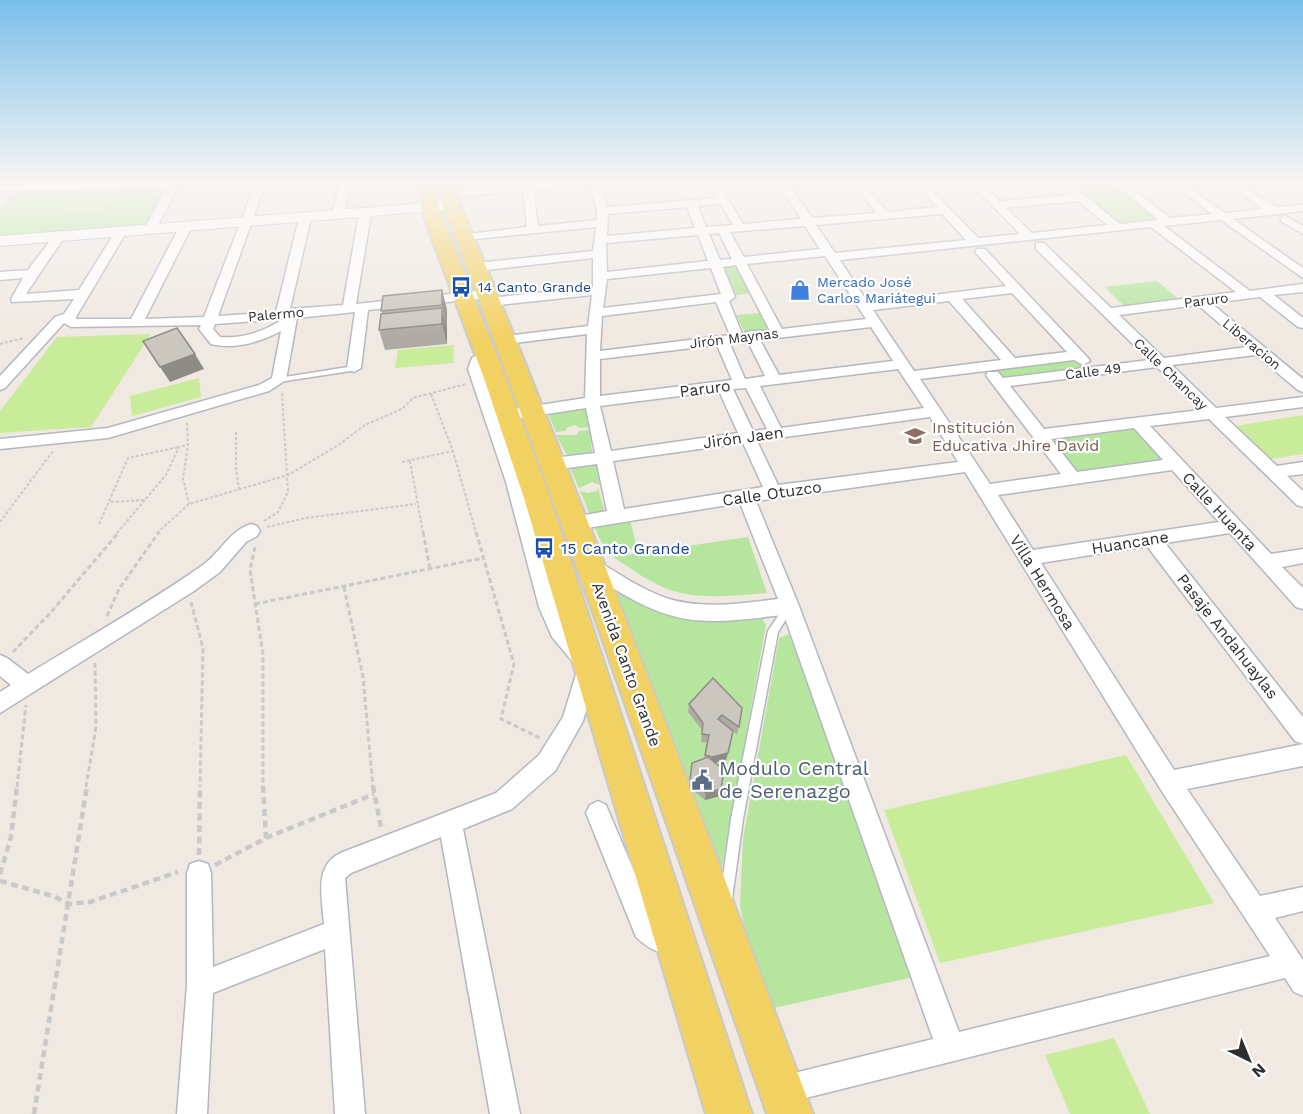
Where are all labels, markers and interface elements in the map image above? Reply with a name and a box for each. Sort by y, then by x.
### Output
place label: Mercado José Carlos Mariátegui [817,274,936,306]
bus stop icon: 14 Canto Grande [449,275,473,299]
shop icon: Mercado José Carlos Mariátegui [788,278,812,302]
place label: 14 Canto Grande [478,279,591,295]
street label: Paruro [1183,289,1229,311]
street label: Palermo [247,304,305,324]
street label: Liberacion [1220,315,1284,373]
street label: Jirón Maynas [689,325,779,351]
street label: Calle Chancay [1131,335,1212,414]
street label: Calle 49 [1064,360,1122,382]
street label: Paruro [679,376,732,401]
place label: Institución Educativa Jhire David [932,418,1099,455]
street label: Jirón Jaen [702,422,785,453]
school or university icon: Institución Educativa Jhire David [903,424,927,448]
street label: Calle Huanta [1178,468,1261,555]
street label: Calle Otuzco [721,477,823,510]
street label: Huancane [1090,527,1170,558]
street label: Villa Hermosa [1006,531,1079,633]
bus stop icon: 15 Canto Grande [532,536,556,560]
place label: 15 Canto Grande [561,539,690,558]
street label: Pasaje Andahuaylas [1173,570,1282,703]
street label: Avenida Canto Grande [588,579,665,749]
place label: Modulo Central de Serenazgo [719,756,869,803]
public building icon: Modulo Central de Serenazgo [690,768,714,792]
north arrow [1219,1030,1279,1090]
text: N [1248,1060,1270,1082]

